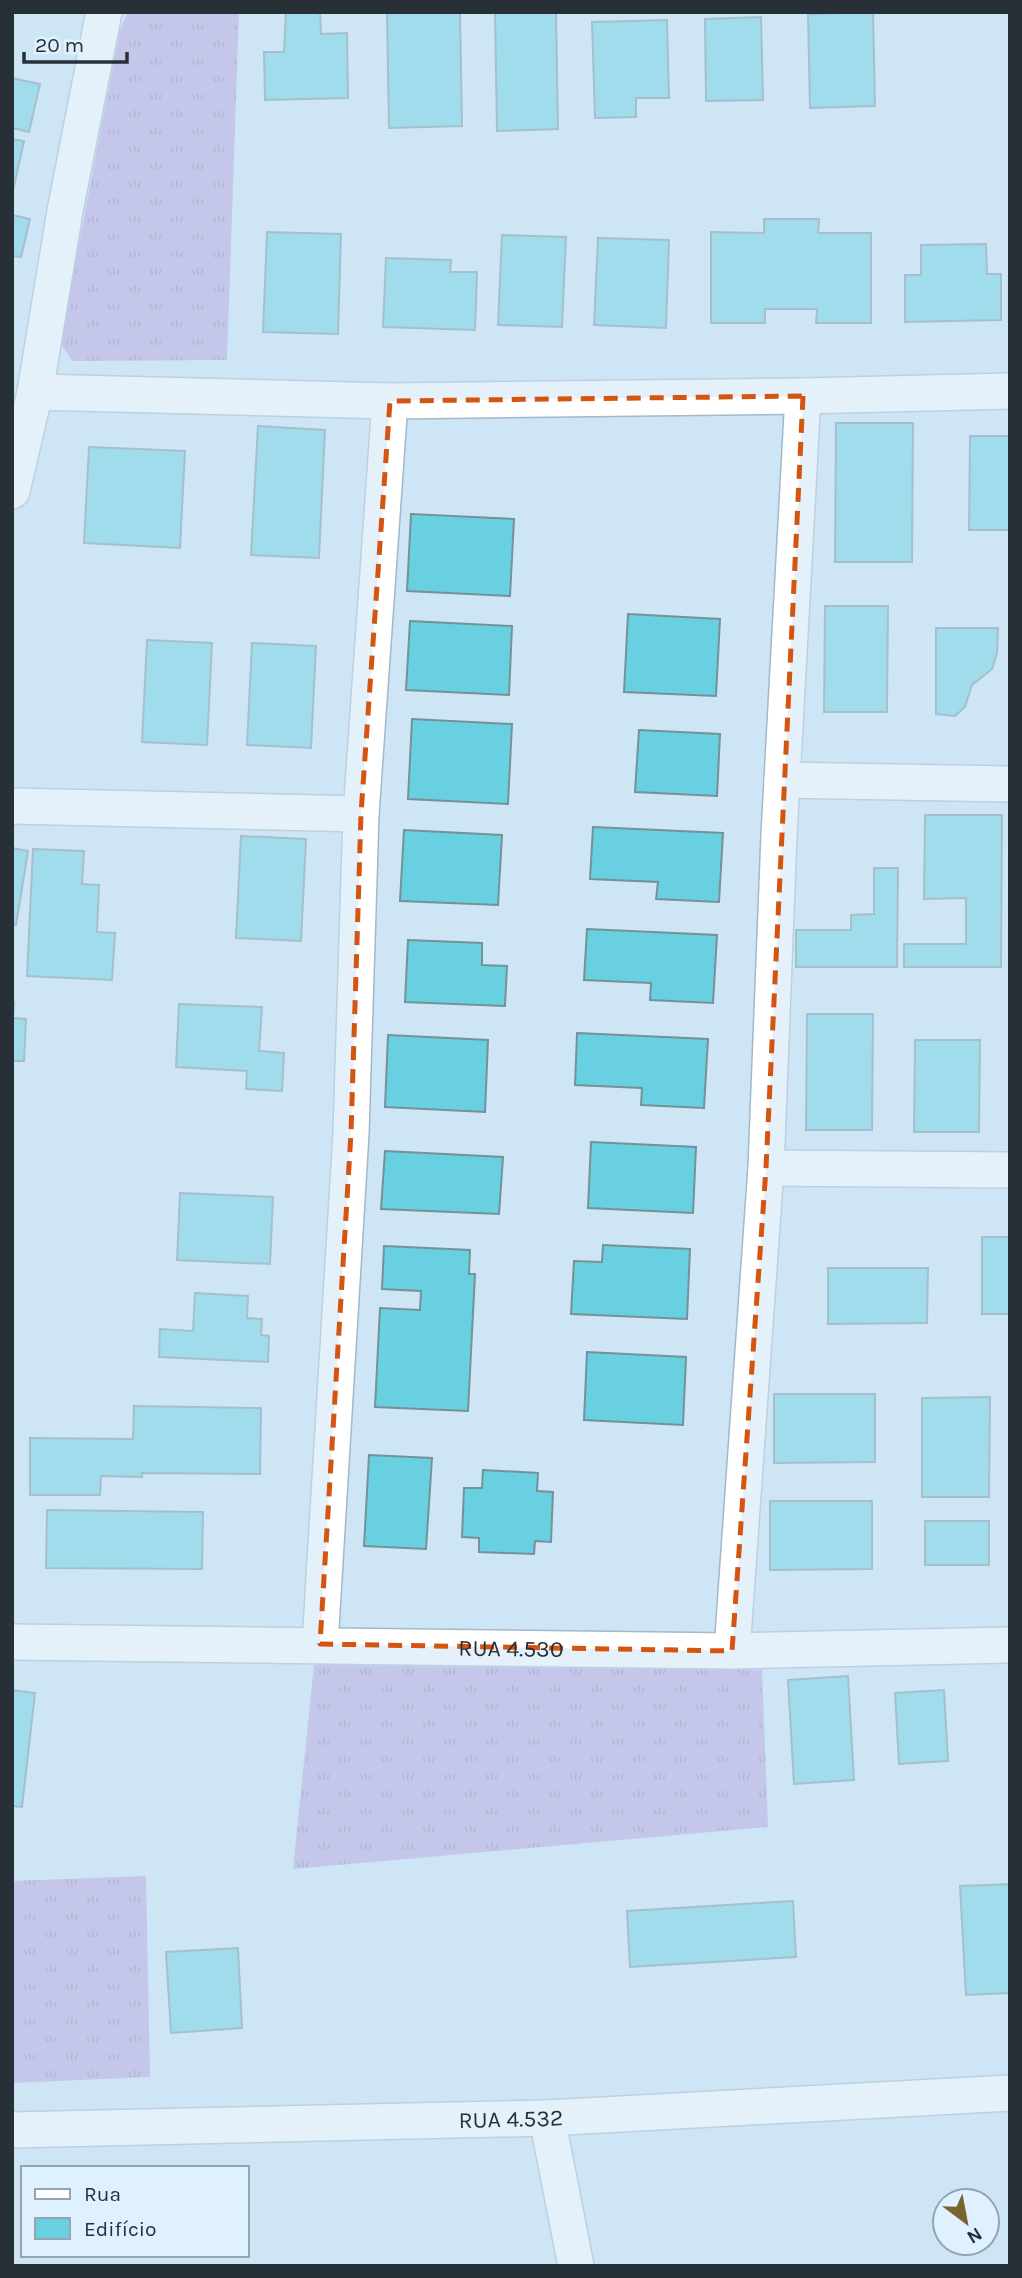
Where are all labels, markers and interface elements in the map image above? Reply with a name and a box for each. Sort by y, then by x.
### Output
scale bar [24,21,128,65]
text: 20 m [35,33,84,57]
street label: RUA 4.530 [458,1634,564,1662]
street label: RUA 4.532 [458,2104,564,2133]
legend [21,2166,248,2257]
text: Rua [84,2182,121,2206]
north arrow [931,2187,1001,2257]
text: Edifício [84,2217,157,2241]
text: N [963,2223,986,2249]

